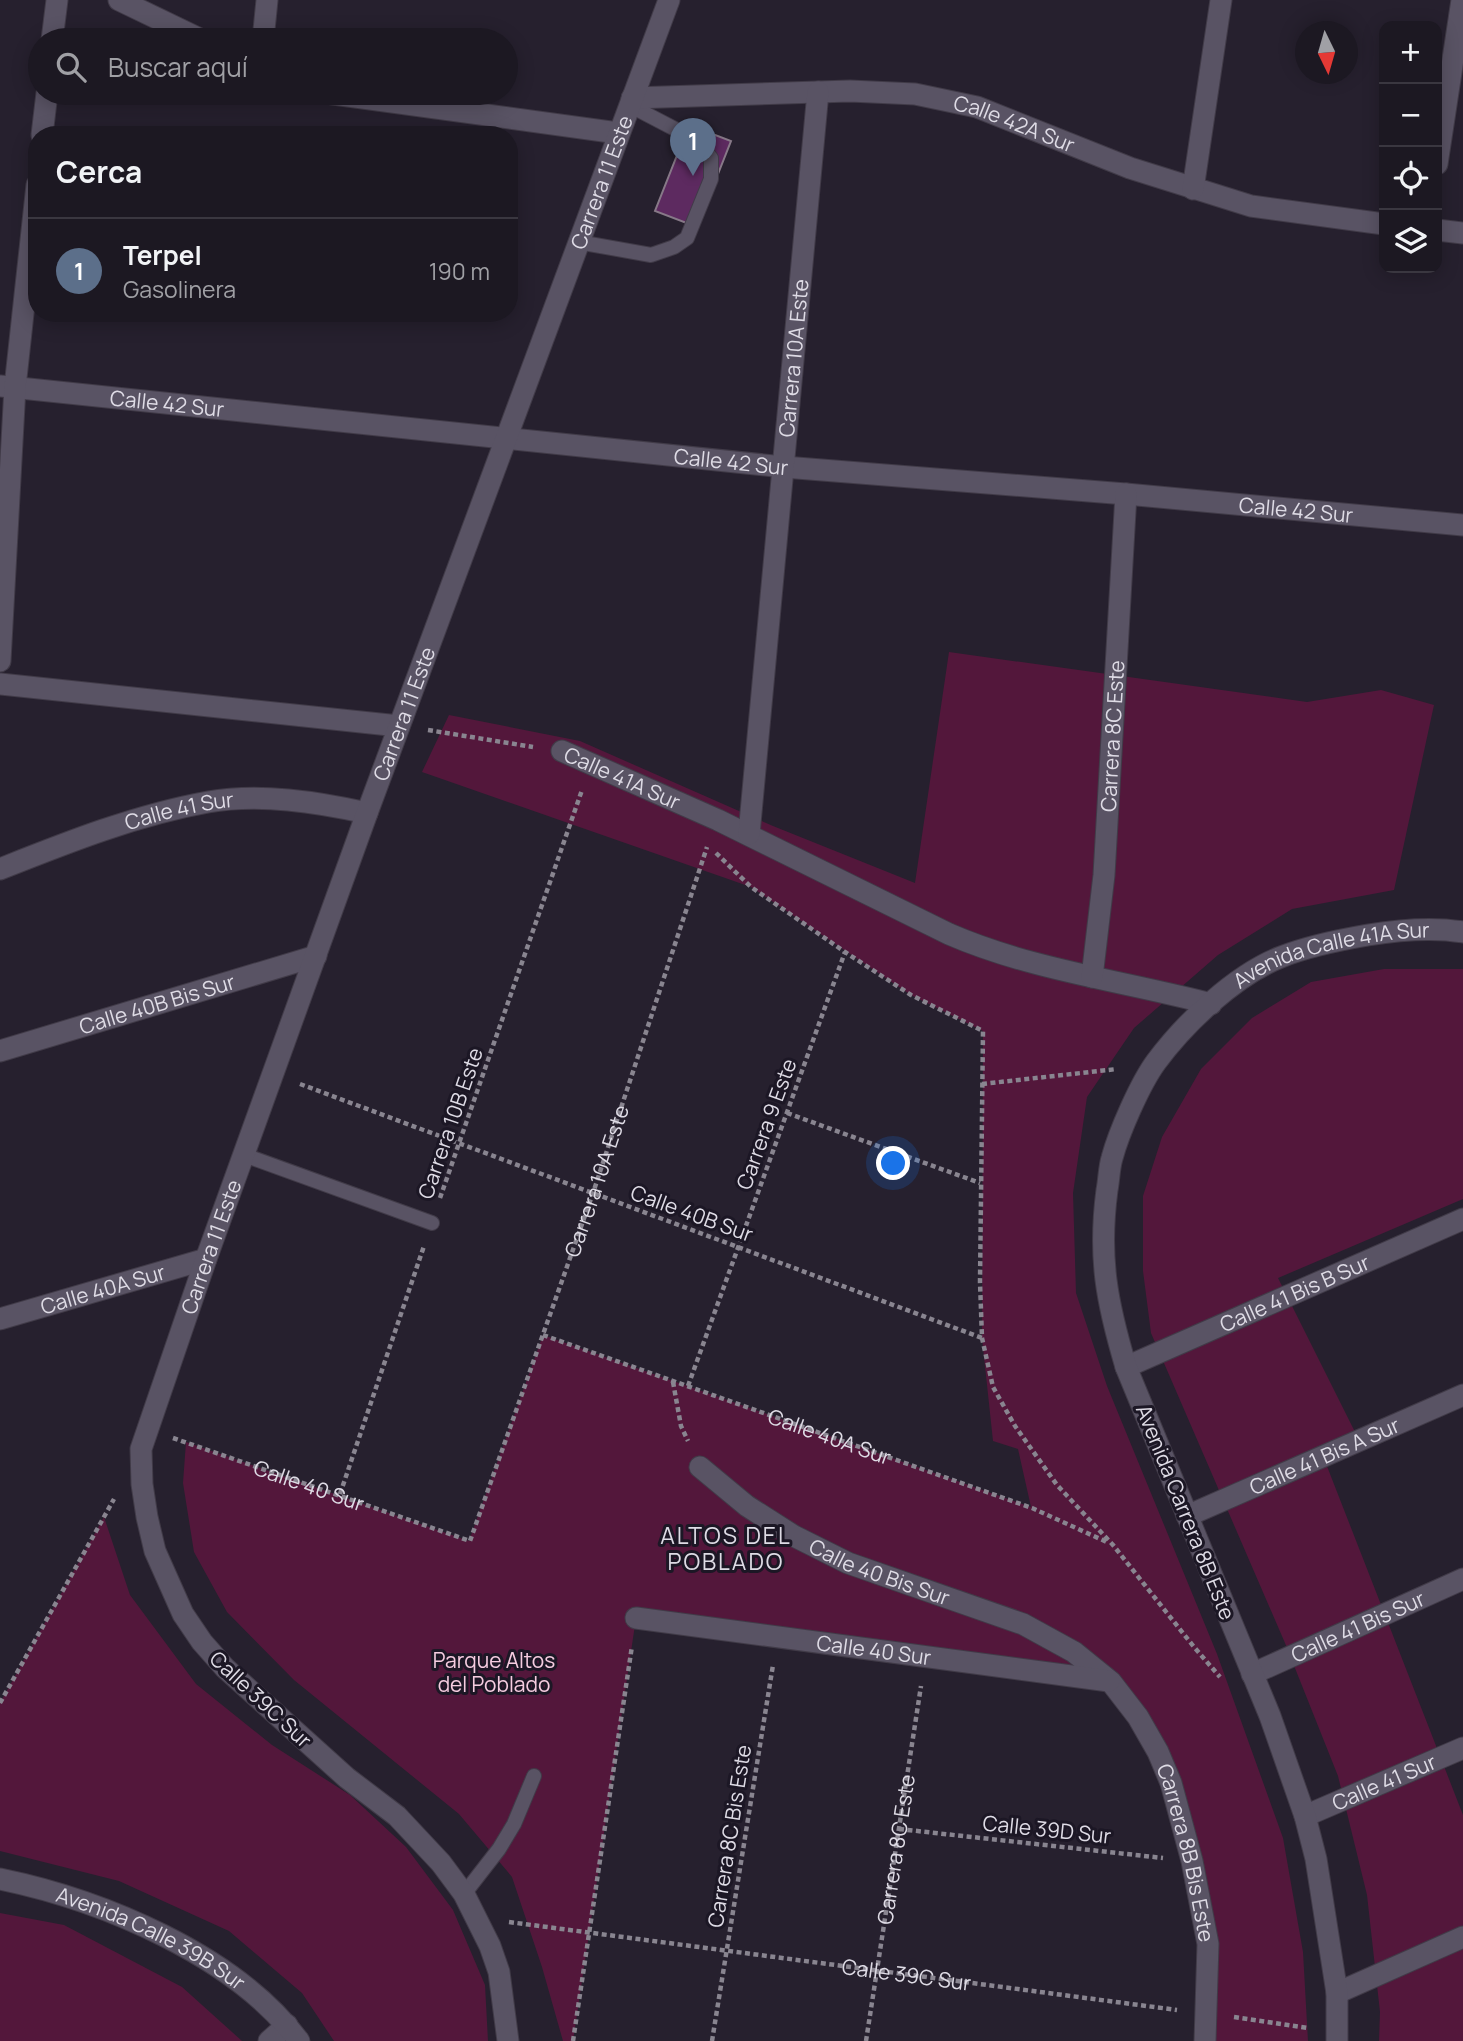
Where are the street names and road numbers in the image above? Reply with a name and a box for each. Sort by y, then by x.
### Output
street label: Calle 42A Sur [951,89,1079,159]
street label: Carrera 11 Este [564,111,639,253]
street label: Carrera 10A Este [772,278,815,438]
street label: Calle 42 Sur [109,383,226,423]
street label: Calle 42 Sur [673,442,790,481]
street label: Calle 42 Sur [1238,490,1355,529]
street label: Carrera 11 Este [366,643,442,785]
street label: Carrera 8C Este [1094,659,1130,812]
street label: Calle 41A Sur [560,740,685,816]
street label: Calle 41 Sur [121,785,235,836]
street label: Avenida Calle 41A Sur [1227,915,1430,994]
street label: Calle 40B Bis Sur [76,967,239,1040]
street label: Carrera 10B Este [411,1044,489,1202]
street label: Carrera 9 Este [729,1055,803,1193]
street label: Carrera 10A Este [558,1101,635,1261]
street label: Carrera 11 Este [174,1176,248,1318]
street label: Calle 40B Sur [627,1178,757,1248]
street label: Calle 41 Bis B Sur [1215,1248,1374,1338]
street label: Calle 40A Sur [37,1258,169,1321]
street label: Avenida Carrera 8B Este [1130,1400,1242,1624]
street label: Calle 40A Sur [764,1402,895,1471]
street label: Calle 41 Bis A Sur [1245,1410,1404,1501]
street label: Calle 40 Sur [250,1453,369,1517]
street label: Calle 40 Bis Sur [805,1532,954,1612]
street label: Calle 41 Bis Sur [1286,1584,1429,1669]
street label: Calle 40 Sur [815,1628,933,1671]
street label: Calle 39C Sur [204,1644,318,1754]
street label: Carrera 8C Bis Este [701,1743,757,1929]
street label: Calle 41 Sur [1328,1747,1441,1817]
street label: Carrera 8B Bis Este [1150,1759,1221,1944]
street label: Carrera 8C Este [870,1772,921,1926]
street label: Calle 39D Sur [981,1808,1113,1850]
street label: Avenida Calle 39B Sur [53,1880,252,1996]
street label: Calle 39C Sur [840,1952,973,1997]

